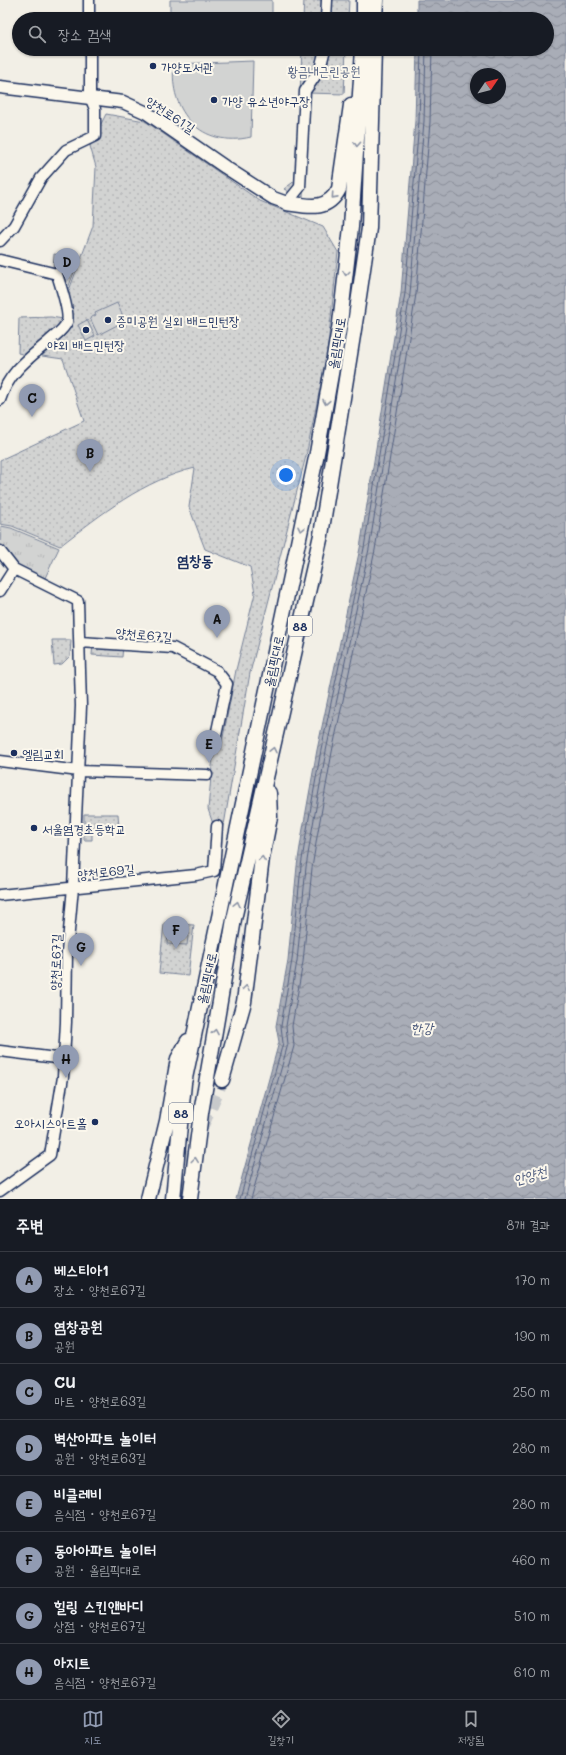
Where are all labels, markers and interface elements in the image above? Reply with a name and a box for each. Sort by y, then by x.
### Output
search box [12,12,554,56]
icon: search [26,23,48,45]
text: 장소 검색 [58,24,111,44]
place label: 가양도서관 [161,58,213,75]
marker: 가양도서관 [148,61,158,71]
park label: 황금내근린공원 [287,62,361,79]
north arrow [470,68,506,104]
street label: 양천로61길 [143,92,199,136]
place label: 가양 유소년야구장 [222,92,310,109]
marker: 가양 유소년야구장 [209,95,219,105]
one-way arrow [352,141,361,147]
one-way arrow [331,191,338,199]
pin: D [54,248,80,281]
one-way arrow [342,270,351,276]
place label: 증미공원 실외 배드민턴장 [116,312,239,329]
marker: 증미공원 실외 배드민턴장 [103,315,113,325]
street label: 올림픽대로 [324,316,348,370]
marker: 야외 배드민턴장 [81,325,91,335]
place label: 야외 배드민턴장 [47,336,125,353]
pin: C [19,384,45,417]
one-way arrow [322,399,330,405]
pin: B [77,439,103,472]
your location [276,465,296,485]
one-way arrow [297,526,305,532]
district label: 염창동 [177,550,213,570]
pin: A [204,605,230,638]
road number: 88 [288,616,312,636]
street label: 양천로67길 [115,623,173,645]
street label: 올림픽대로 [259,634,287,688]
pin: E [196,730,222,763]
place label: 엘림교회 [22,745,64,762]
one-way arrow [269,747,277,753]
marker: 엘림교회 [9,748,19,758]
place label: 서울염경초등학교 [42,820,126,837]
marker: 서울염경초등학교 [29,823,39,833]
one-way arrow [258,856,266,862]
street label: 양천로69길 [77,860,135,882]
one-way arrow [233,901,241,907]
pin: F [163,916,189,949]
street label: 양천로67길 [46,933,64,991]
pin: G [68,933,94,966]
street label: 올림픽대로 [192,951,220,1005]
one-way arrow [241,985,250,991]
water label: 한강 [411,1018,435,1037]
one-way arrow [210,1029,218,1035]
pin: H [53,1045,79,1078]
road number: 88 [169,1103,193,1123]
place label: 오아시스아트홀 [14,1114,87,1131]
marker: 오아시스아트홀 [90,1117,100,1127]
one-way arrow [190,1157,199,1163]
water label: 안양천 [511,1161,551,1189]
text: 주변 [16,1214,43,1236]
text: 8개 결과 [507,1216,550,1233]
text: 베스티아1 [54,1260,109,1280]
text: A [24,1271,34,1288]
text: 170 m [514,1271,550,1288]
text: 장소 · 양천로67길 [54,1281,146,1298]
text: 염창공원 [54,1316,102,1336]
text: B [25,1327,33,1344]
text: 190 m [514,1327,550,1344]
text: 공원 [54,1337,75,1354]
text: CU [54,1372,76,1392]
text: C [24,1383,34,1400]
text: 250 m [513,1383,550,1400]
text: 마트 · 양천로63길 [54,1392,146,1409]
text: 벽산아파트 놀이터 [54,1428,156,1448]
text: D [24,1439,34,1456]
text: 280 m [512,1439,550,1456]
text: 공원 · 양천로63길 [54,1449,146,1466]
text: 비클레비 [54,1484,102,1504]
text: E [25,1495,33,1512]
text: 280 m [512,1495,550,1512]
text: 음식점 · 양천로67길 [54,1505,156,1522]
text: 동아아파트 놀이터 [54,1540,156,1560]
text: F [25,1551,33,1568]
text: 460 m [512,1551,550,1568]
text: 공원 · 올림픽대로 [54,1561,141,1578]
text: 힐링 스킨앤바디 [54,1596,144,1616]
text: G [24,1607,34,1624]
text: 510 m [514,1607,550,1624]
text: 상점 · 양천로67길 [54,1617,146,1634]
text: 아지트 [54,1652,90,1672]
text: H [24,1663,34,1680]
text: 610 m [514,1663,550,1680]
text: 음식점 · 양천로67길 [54,1673,156,1690]
tab: 지도 [82,1708,104,1748]
tab: 길찾기 [267,1708,294,1748]
tab: 저장됨 [458,1708,484,1748]

